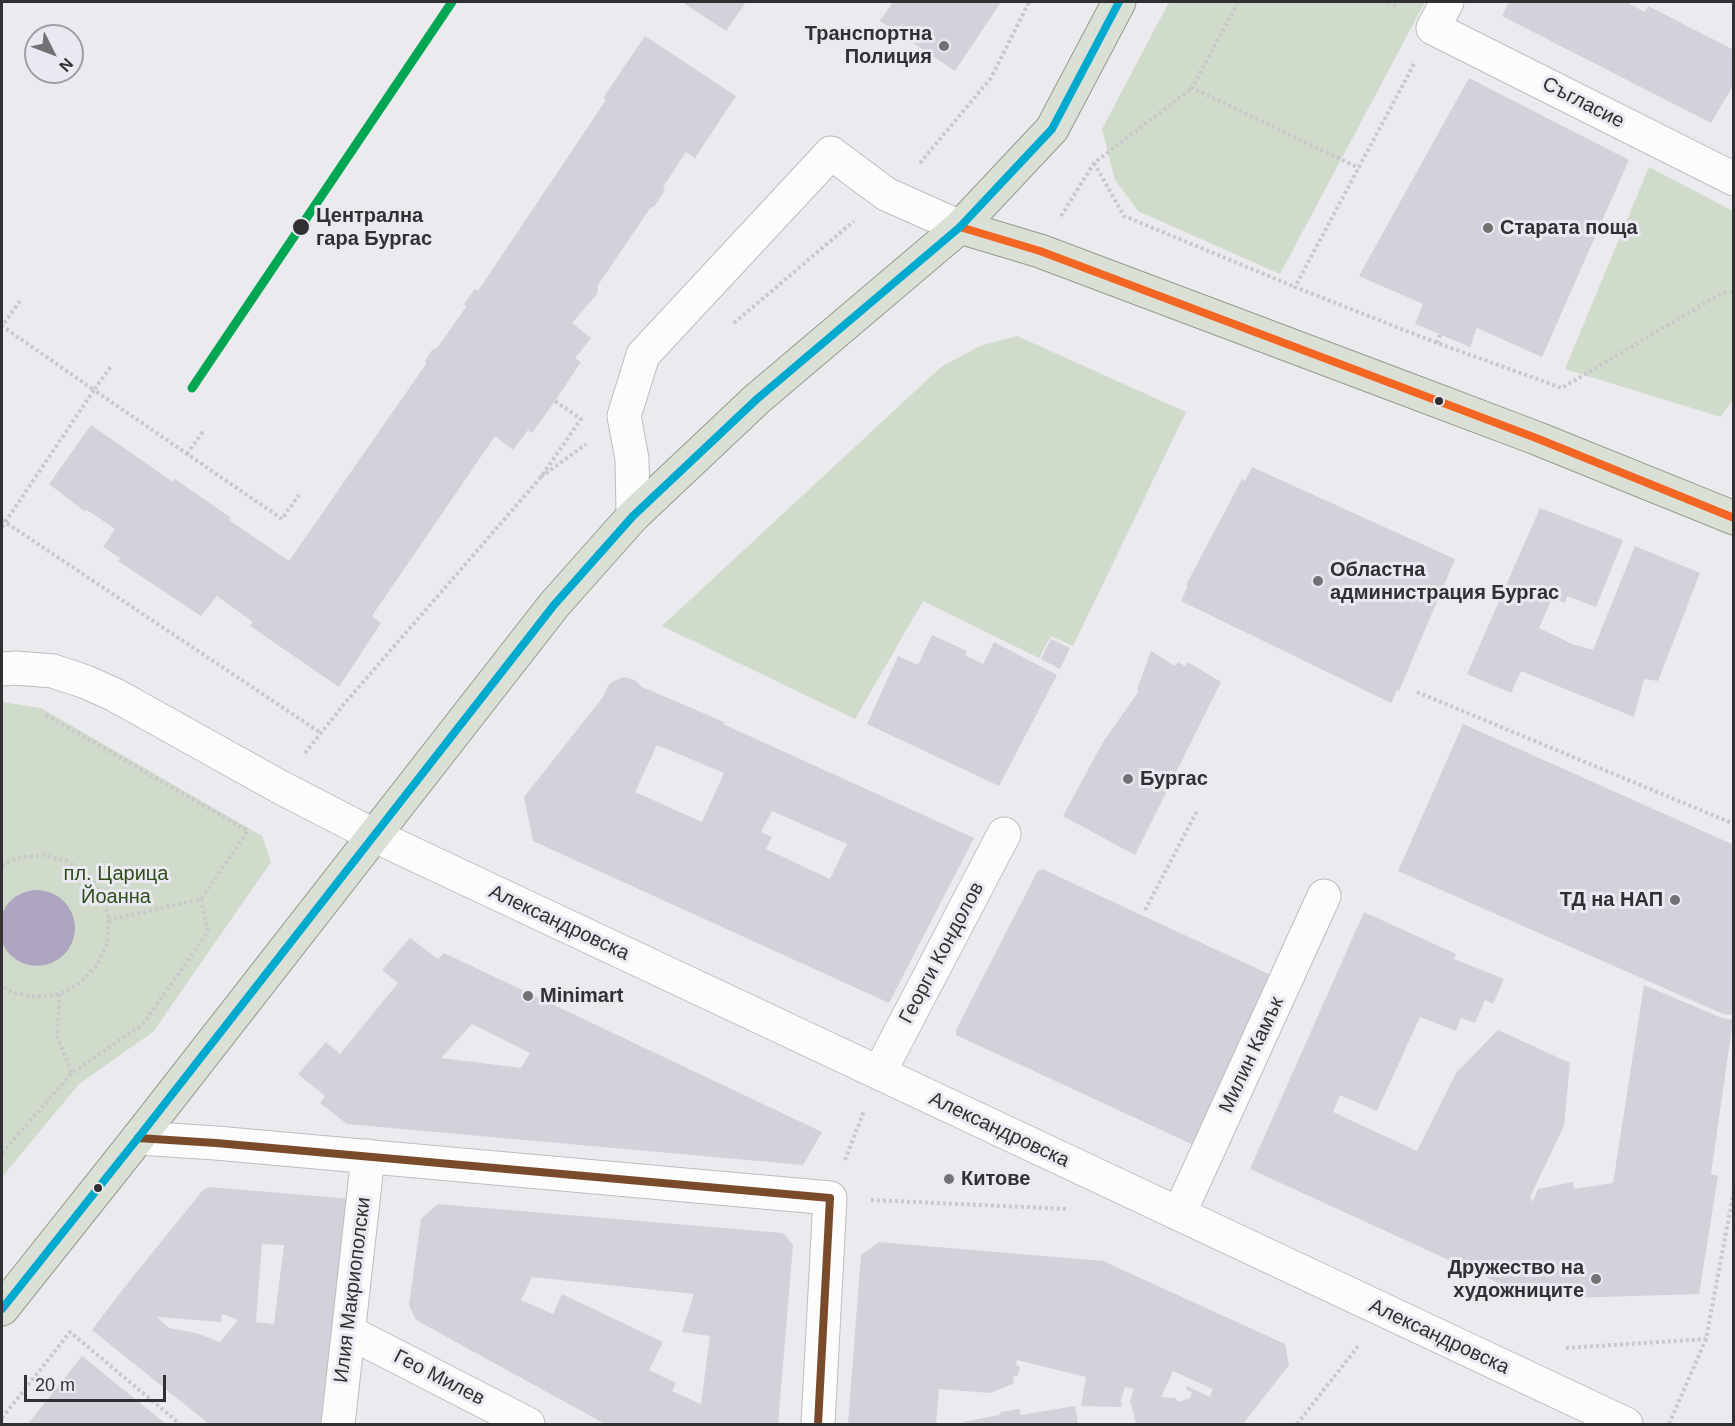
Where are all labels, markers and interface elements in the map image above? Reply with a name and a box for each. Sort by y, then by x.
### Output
place label: Транспортна Полиция [805,22,932,69]
north arrow [24,24,84,84]
marker: Транспортна Полиция [937,39,951,53]
text: N [56,55,76,75]
street label: Съгласие [1538,72,1628,134]
place label: Централна гара Бургас [316,204,432,251]
place label: Старата поща [1500,216,1638,240]
marker: Централна гара Бургас [291,217,311,237]
marker: Старата поща [1481,221,1495,235]
unlabelled marker [1433,395,1445,407]
place label: Областна администрация Бургас [1330,558,1559,605]
marker: Областна администрация Бургас [1311,574,1325,588]
place label: Бургас [1140,767,1208,791]
marker: Бургас [1121,772,1135,786]
park label: пл. Царица Йоанна [64,862,168,909]
street label: Георги Кондолов [895,878,989,1028]
street label: Александровска [485,880,633,966]
place label: ТД на НАП [1560,888,1663,912]
marker: ТД на НАП [1668,893,1682,907]
place label: Minimart [540,984,623,1008]
marker: Minimart [521,989,535,1003]
street label: Милин Камък [1215,993,1289,1117]
street label: Александровска [925,1087,1073,1173]
place label: Китове [961,1167,1030,1191]
marker: Китове [942,1172,956,1186]
unlabelled marker [92,1182,104,1194]
street label: Илия Макриополски [330,1196,376,1384]
place label: Дружество на художниците [1448,1256,1584,1303]
marker: Дружество на художниците [1589,1272,1603,1286]
street label: Александровска [1365,1294,1513,1380]
street label: Гео Милев [390,1345,488,1411]
scale bar [27,1363,170,1401]
text: 20 m [35,1375,75,1395]

